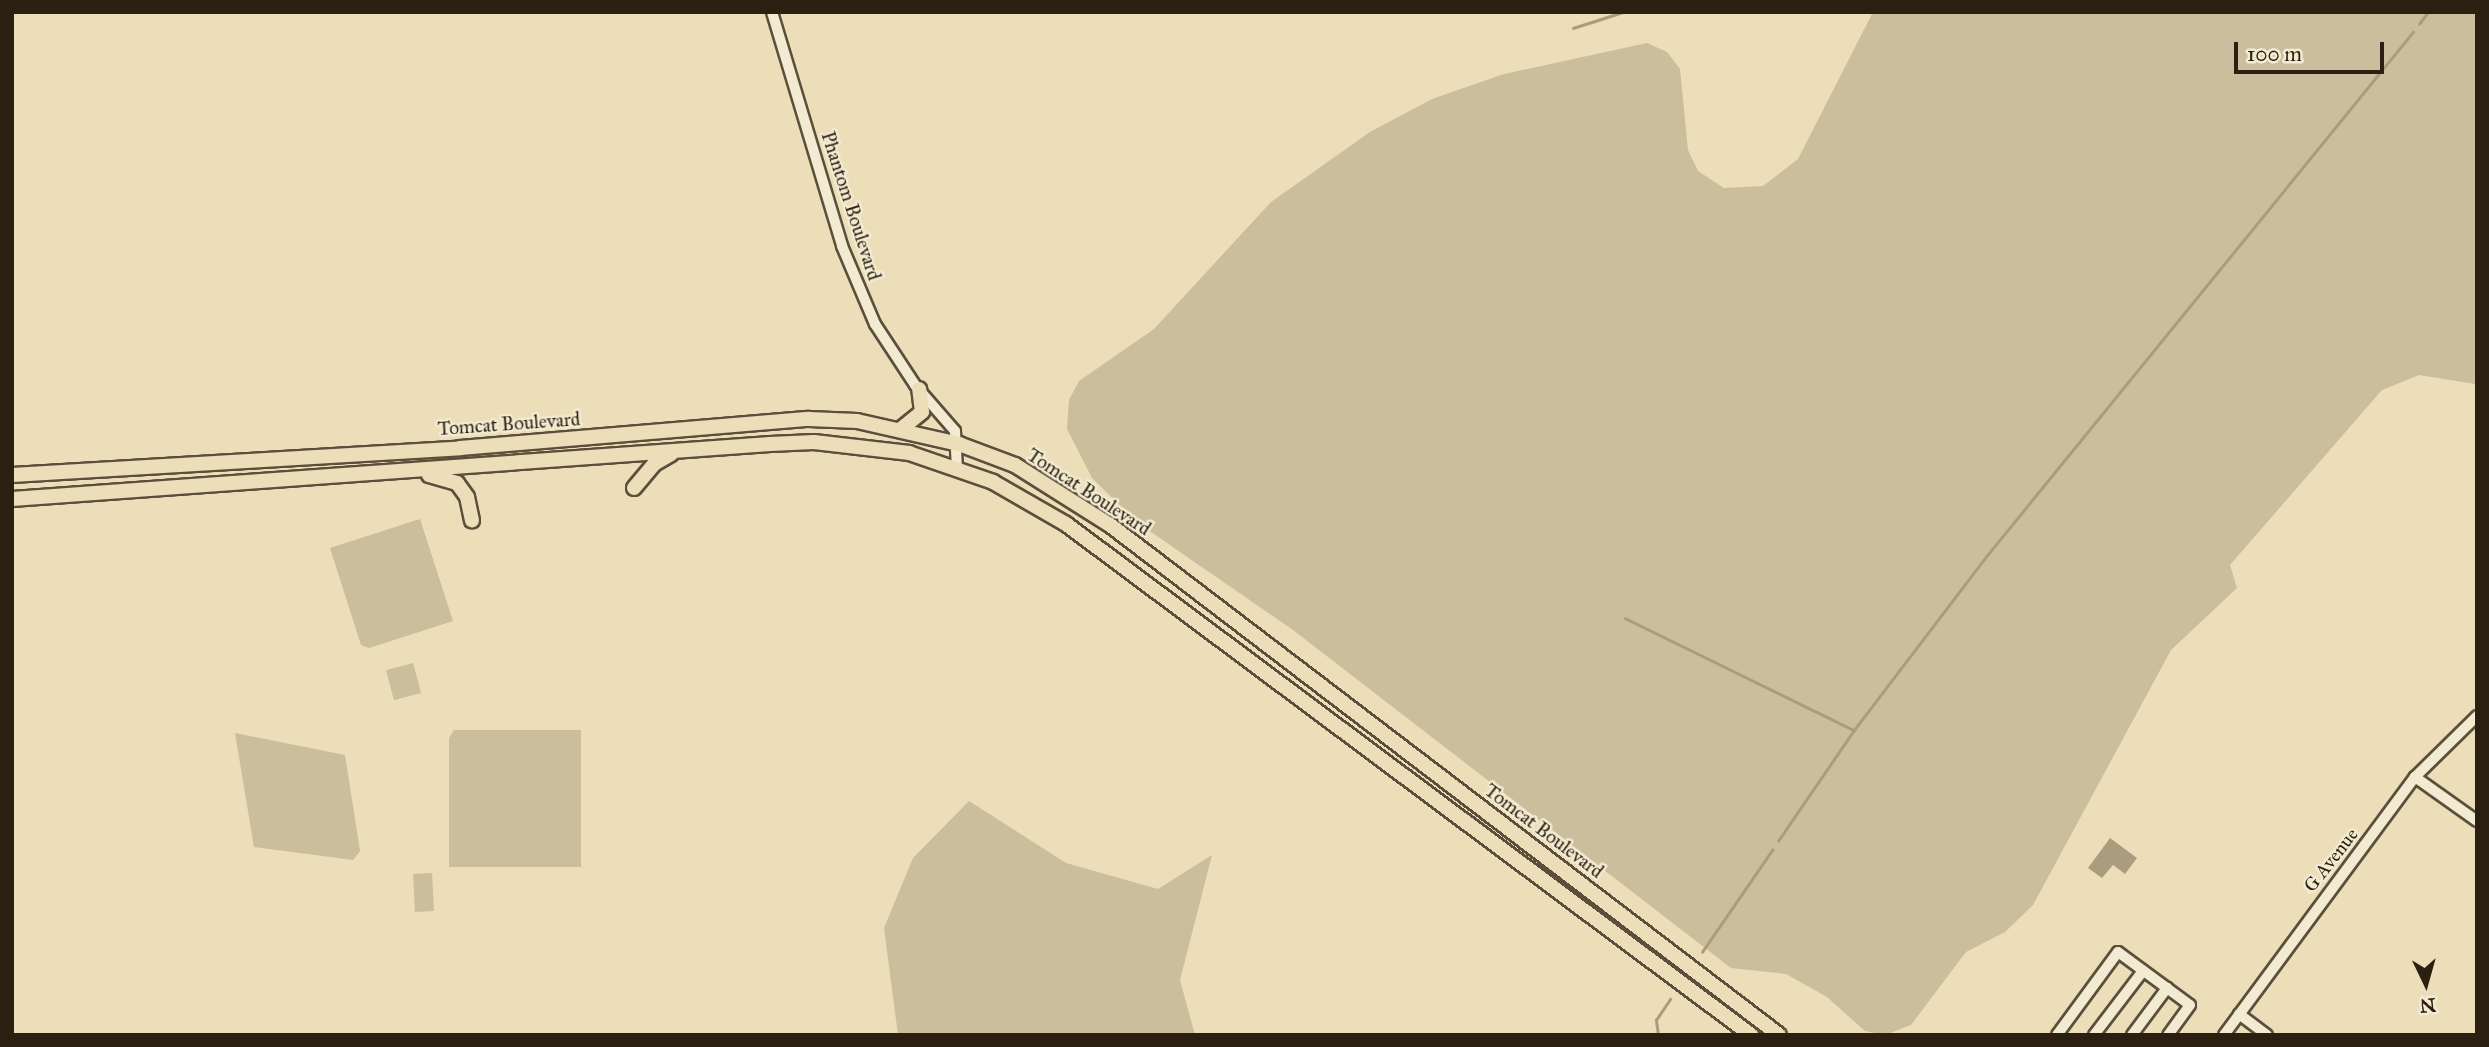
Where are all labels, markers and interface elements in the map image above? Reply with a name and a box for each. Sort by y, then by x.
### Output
scale bar [2237,28,2388,72]
text: 100 m [2247,41,2302,67]
street label: Phantom Boulevard [816,129,886,283]
street label: Tomcat Boulevard [437,408,581,440]
street label: Tomcat Boulevard [1023,444,1155,540]
street label: Tomcat Boulevard [1480,779,1608,883]
street label: G Avenue [2299,823,2363,897]
north arrow [2391,949,2461,1019]
text: N [2419,993,2437,1018]

